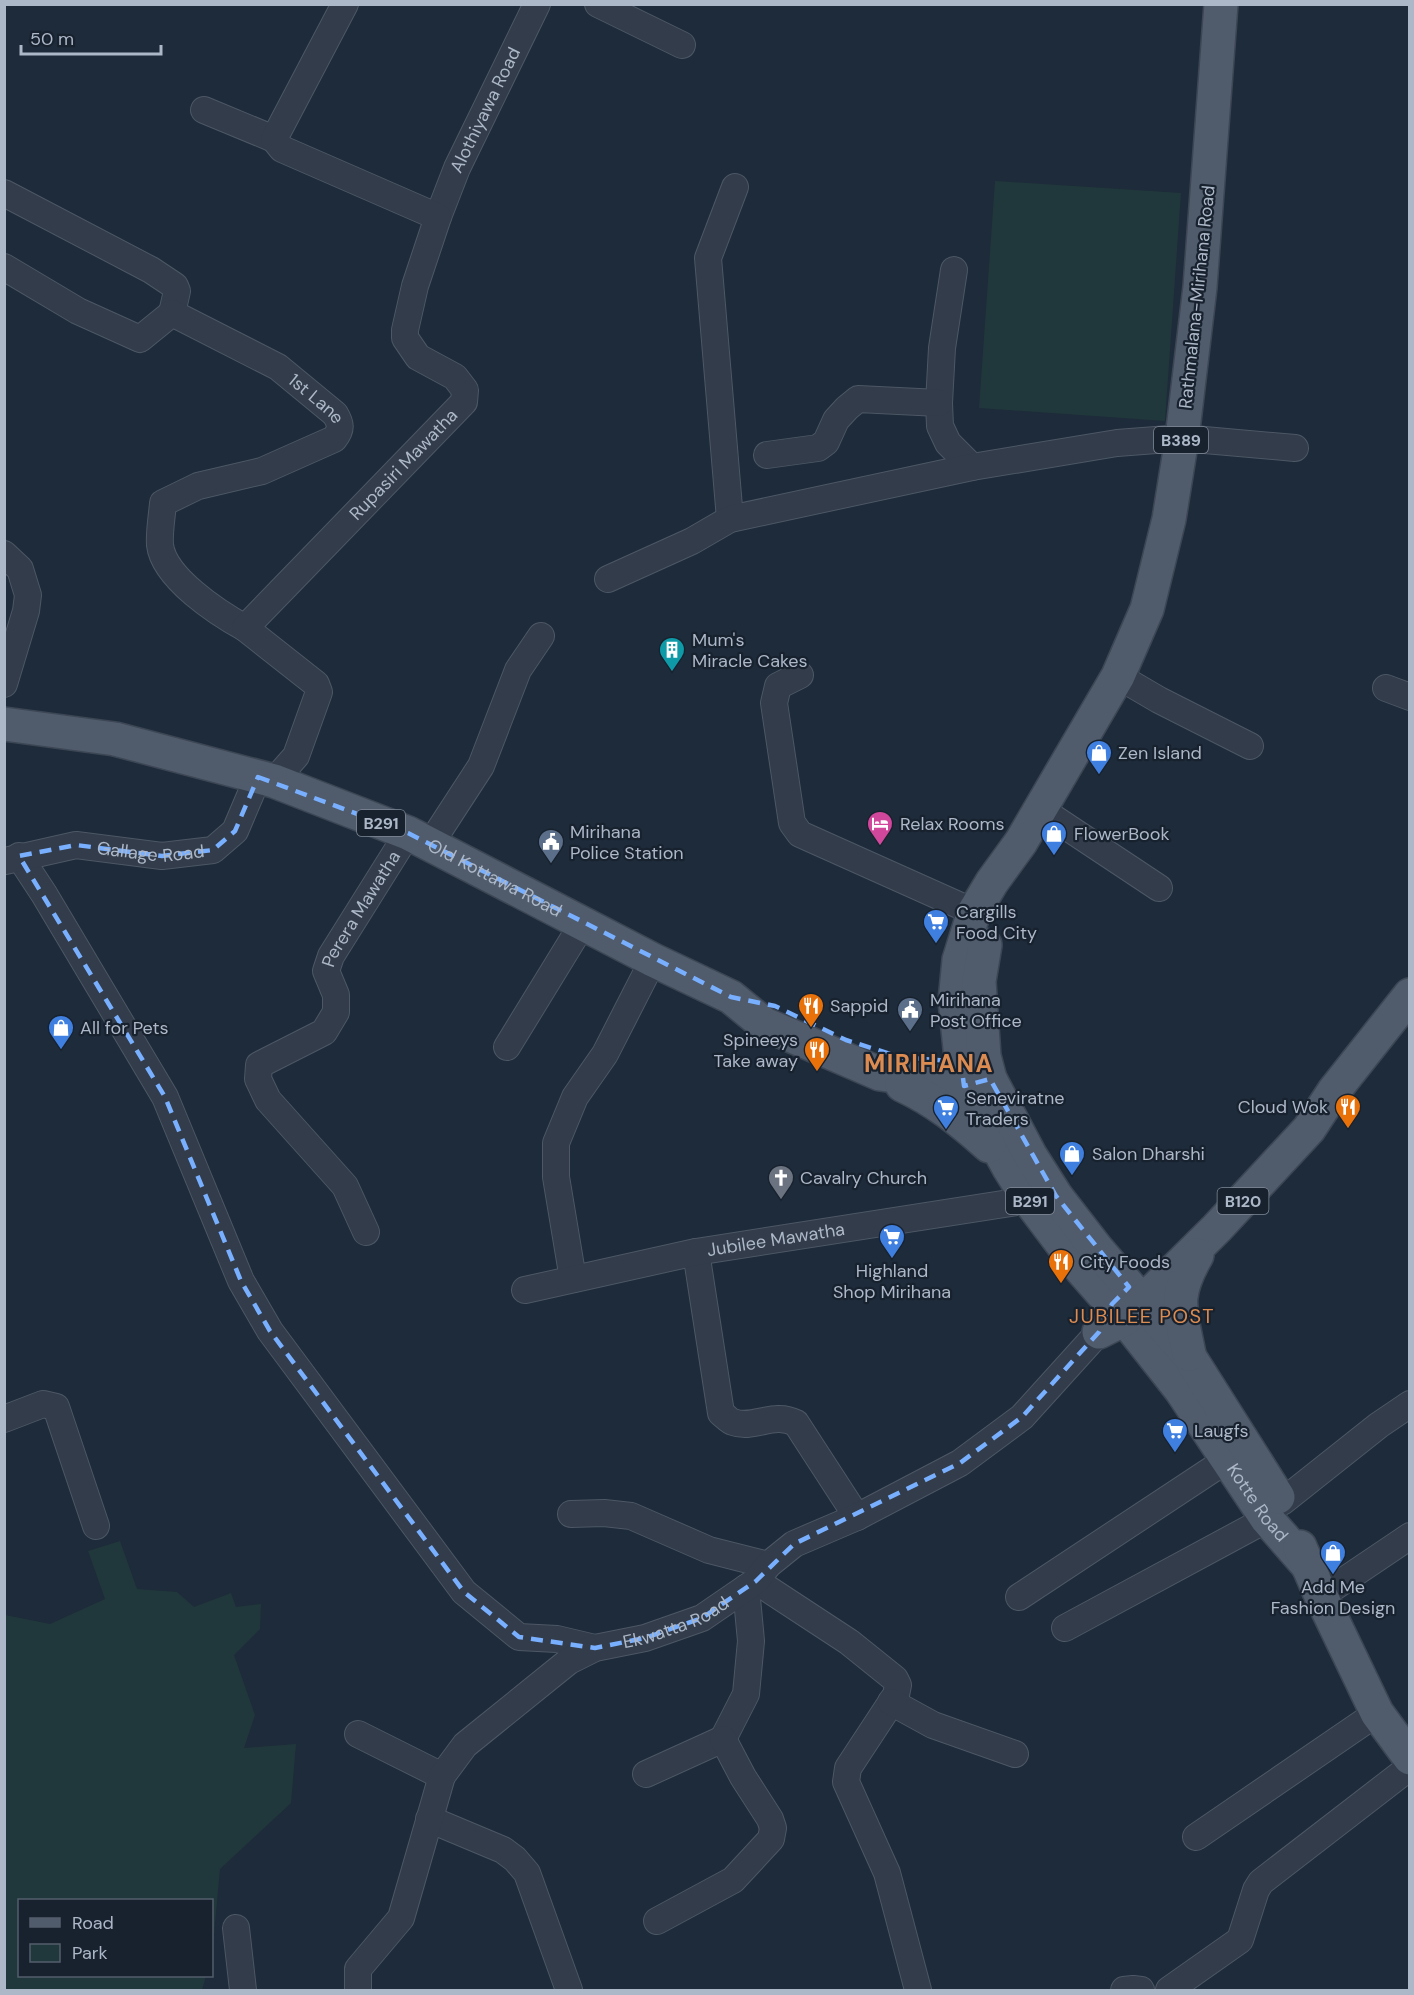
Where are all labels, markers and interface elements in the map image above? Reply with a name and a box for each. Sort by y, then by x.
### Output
scale bar [21,18,160,56]
text: 50 m [30,27,74,51]
street label: Alothiyawa Road [444,43,526,177]
street label: Rathmalana-Mirihana Road [1173,184,1221,410]
street label: 1st Lane [283,368,350,428]
street label: Rupasiri Mawatha [344,404,463,525]
road number: B389 [1154,427,1208,453]
place label: Mum's Miracle Cakes [692,628,808,673]
building icon: Mum's Miracle Cakes [657,635,687,673]
shop icon: Zen Island [1084,738,1114,776]
place label: Zen Island [1118,741,1202,765]
hotel icon: Relax Rooms [865,809,895,847]
road number: B291 [357,810,405,836]
place label: Relax Rooms [900,812,1004,836]
shop icon: FlowerBook [1039,819,1069,857]
place label: Mirihana Police Station [570,820,684,865]
place label: FlowerBook [1074,822,1170,846]
public building icon: Mirihana Police Station [536,827,566,865]
street label: Old Kottawa Road [424,833,566,923]
street label: Gallage Road [96,836,206,868]
street label: Perera Mawatha [316,846,406,970]
place label: Cargills Food City [956,900,1037,945]
supermarket icon: Cargills Food City [921,907,951,945]
place label: Mirihana Post Office [930,988,1022,1033]
restaurant icon: Sappid [796,991,826,1029]
place label: Sappid [830,994,888,1018]
public building icon: Mirihana Post Office [895,995,925,1033]
shop icon: All for Pets [46,1013,76,1051]
place label: All for Pets [80,1016,169,1040]
place label: Spineeys Take away [713,1028,798,1073]
restaurant icon: Spineeys Take away [802,1035,832,1073]
district label: MIRIHANA [864,1048,994,1079]
place label: Seneviratne Traders [966,1086,1064,1131]
restaurant icon: Cloud Wok [1333,1092,1363,1130]
supermarket icon: Seneviratne Traders [931,1093,961,1131]
place label: Cloud Wok [1238,1095,1328,1119]
shop icon: Salon Dharshi [1057,1139,1087,1177]
place label: Salon Dharshi [1092,1142,1205,1166]
church icon: Cavalry Church [766,1163,796,1201]
place label: Cavalry Church [800,1166,927,1190]
road number: B291 [1006,1188,1054,1214]
road number: B120 [1218,1188,1268,1214]
street label: Jubilee Mawatha [705,1217,846,1262]
supermarket icon: Highland Shop Mirihana [877,1222,907,1260]
restaurant icon: City Foods [1046,1247,1076,1285]
place label: City Foods [1080,1250,1170,1274]
place label: Highland Shop Mirihana [833,1259,951,1304]
district label: JUBILEE POST [1069,1303,1215,1329]
supermarket icon: Laugfs [1160,1416,1190,1454]
place label: Laugfs [1194,1419,1248,1443]
street label: Kotte Road [1221,1459,1294,1547]
shop icon: Add Me Fashion Design [1318,1538,1348,1576]
place label: Add Me Fashion Design [1271,1575,1395,1620]
street label: Ekwatta Road [621,1591,734,1654]
legend [18,1899,213,1977]
text: Road [72,1911,114,1935]
text: Park [72,1941,108,1965]

